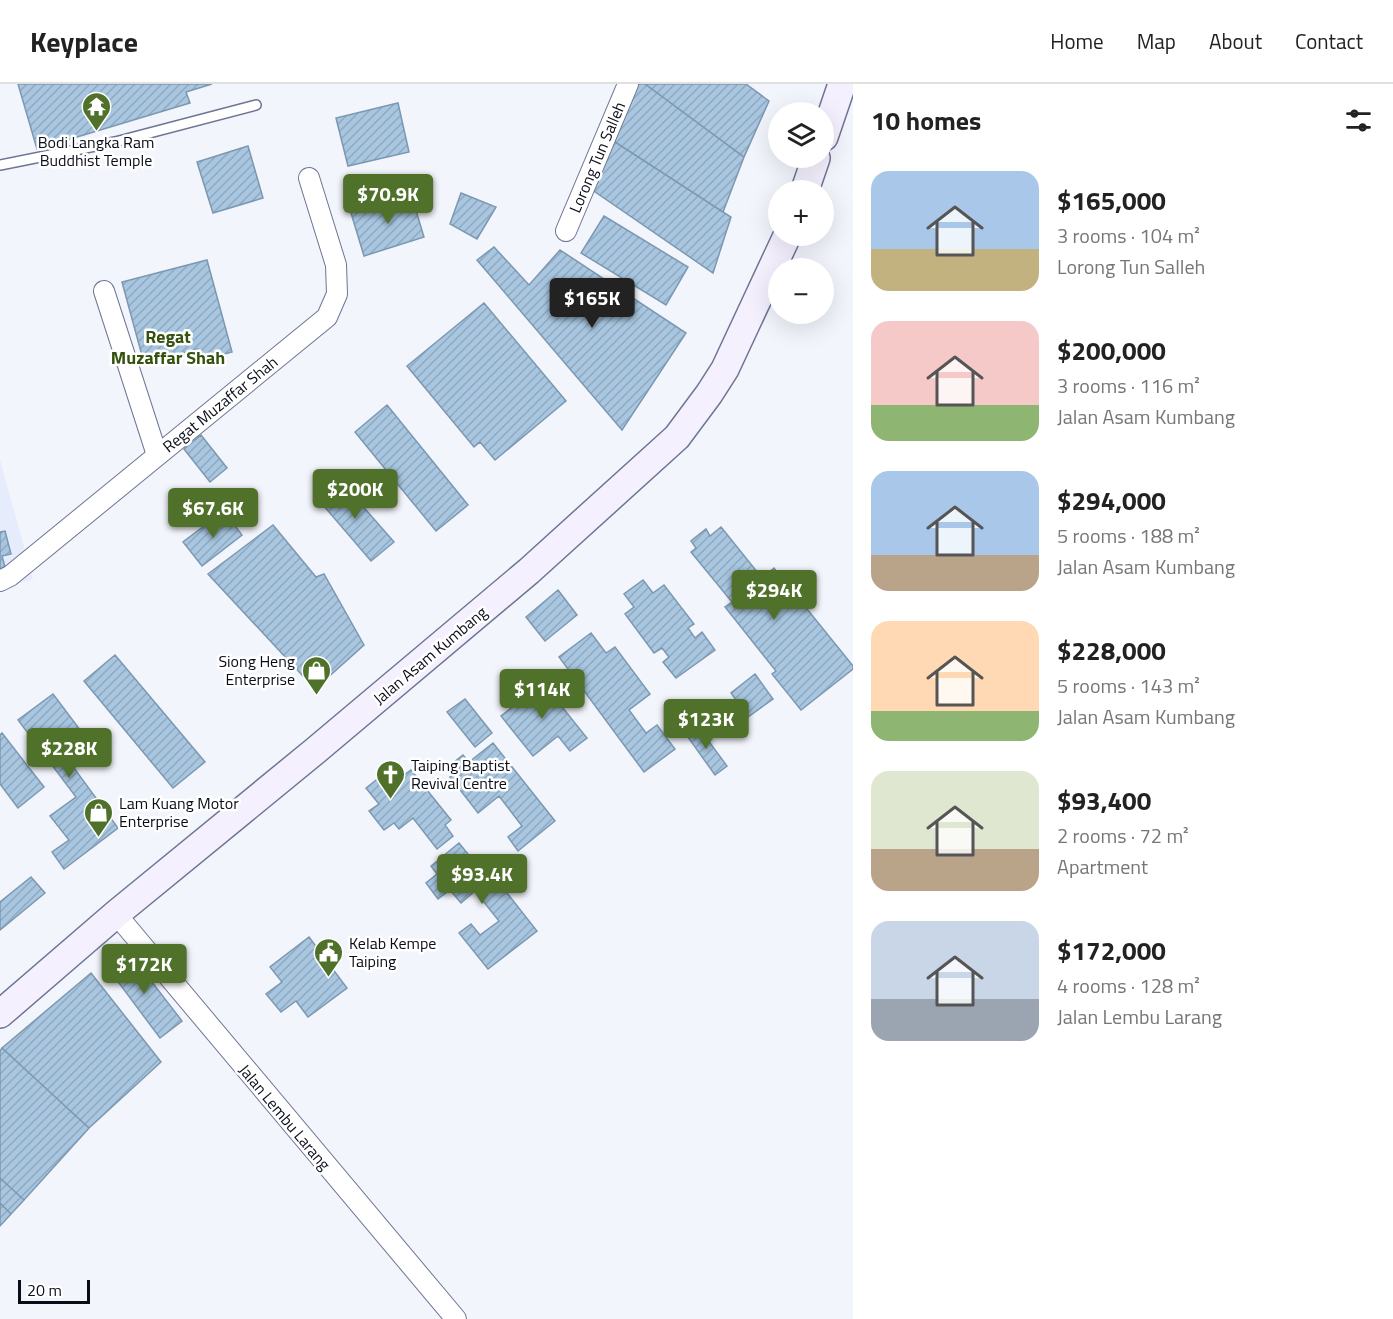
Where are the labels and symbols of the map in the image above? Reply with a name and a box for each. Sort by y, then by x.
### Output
temple icon: Bodi Langka Ram Buddhist Temple [80,91,112,133]
street label: Lorong Tun Salleh [563,98,631,216]
place label: Bodi Langka Ram Buddhist Temple [38,130,154,172]
pin: $70.9K [339,174,437,225]
pin: $165K [550,278,634,329]
district label: Regat Muzaffar Shah [111,323,225,371]
street label: Regat Muzaffar Shah [157,350,283,458]
pin: $200K [313,469,397,520]
pin: $67.6K [164,488,262,539]
pin: $294K [732,570,816,621]
street label: Jalan Asam Kumbang [368,600,492,710]
place label: Siong Heng Enterprise [218,649,295,691]
shop icon: Siong Heng Enterprise [300,654,332,696]
pin: $114K [500,669,584,720]
pin: $123K [664,699,748,750]
pin: $228K [27,728,111,779]
place label: Taiping Baptist Revival Centre [411,753,511,795]
church icon: Taiping Baptist Revival Centre [374,758,406,800]
place label: Lam Kuang Motor Enterprise [119,791,239,833]
shop icon: Lam Kuang Motor Enterprise [82,796,114,838]
pin: $93.4K [433,854,531,905]
place label: Kelab Kempe Taiping [349,931,436,973]
public building icon: Kelab Kempe Taiping [312,936,344,978]
pin: $172K [102,944,186,995]
street label: Jalan Lembu Larang [233,1059,337,1175]
scale bar [18,1277,90,1304]

